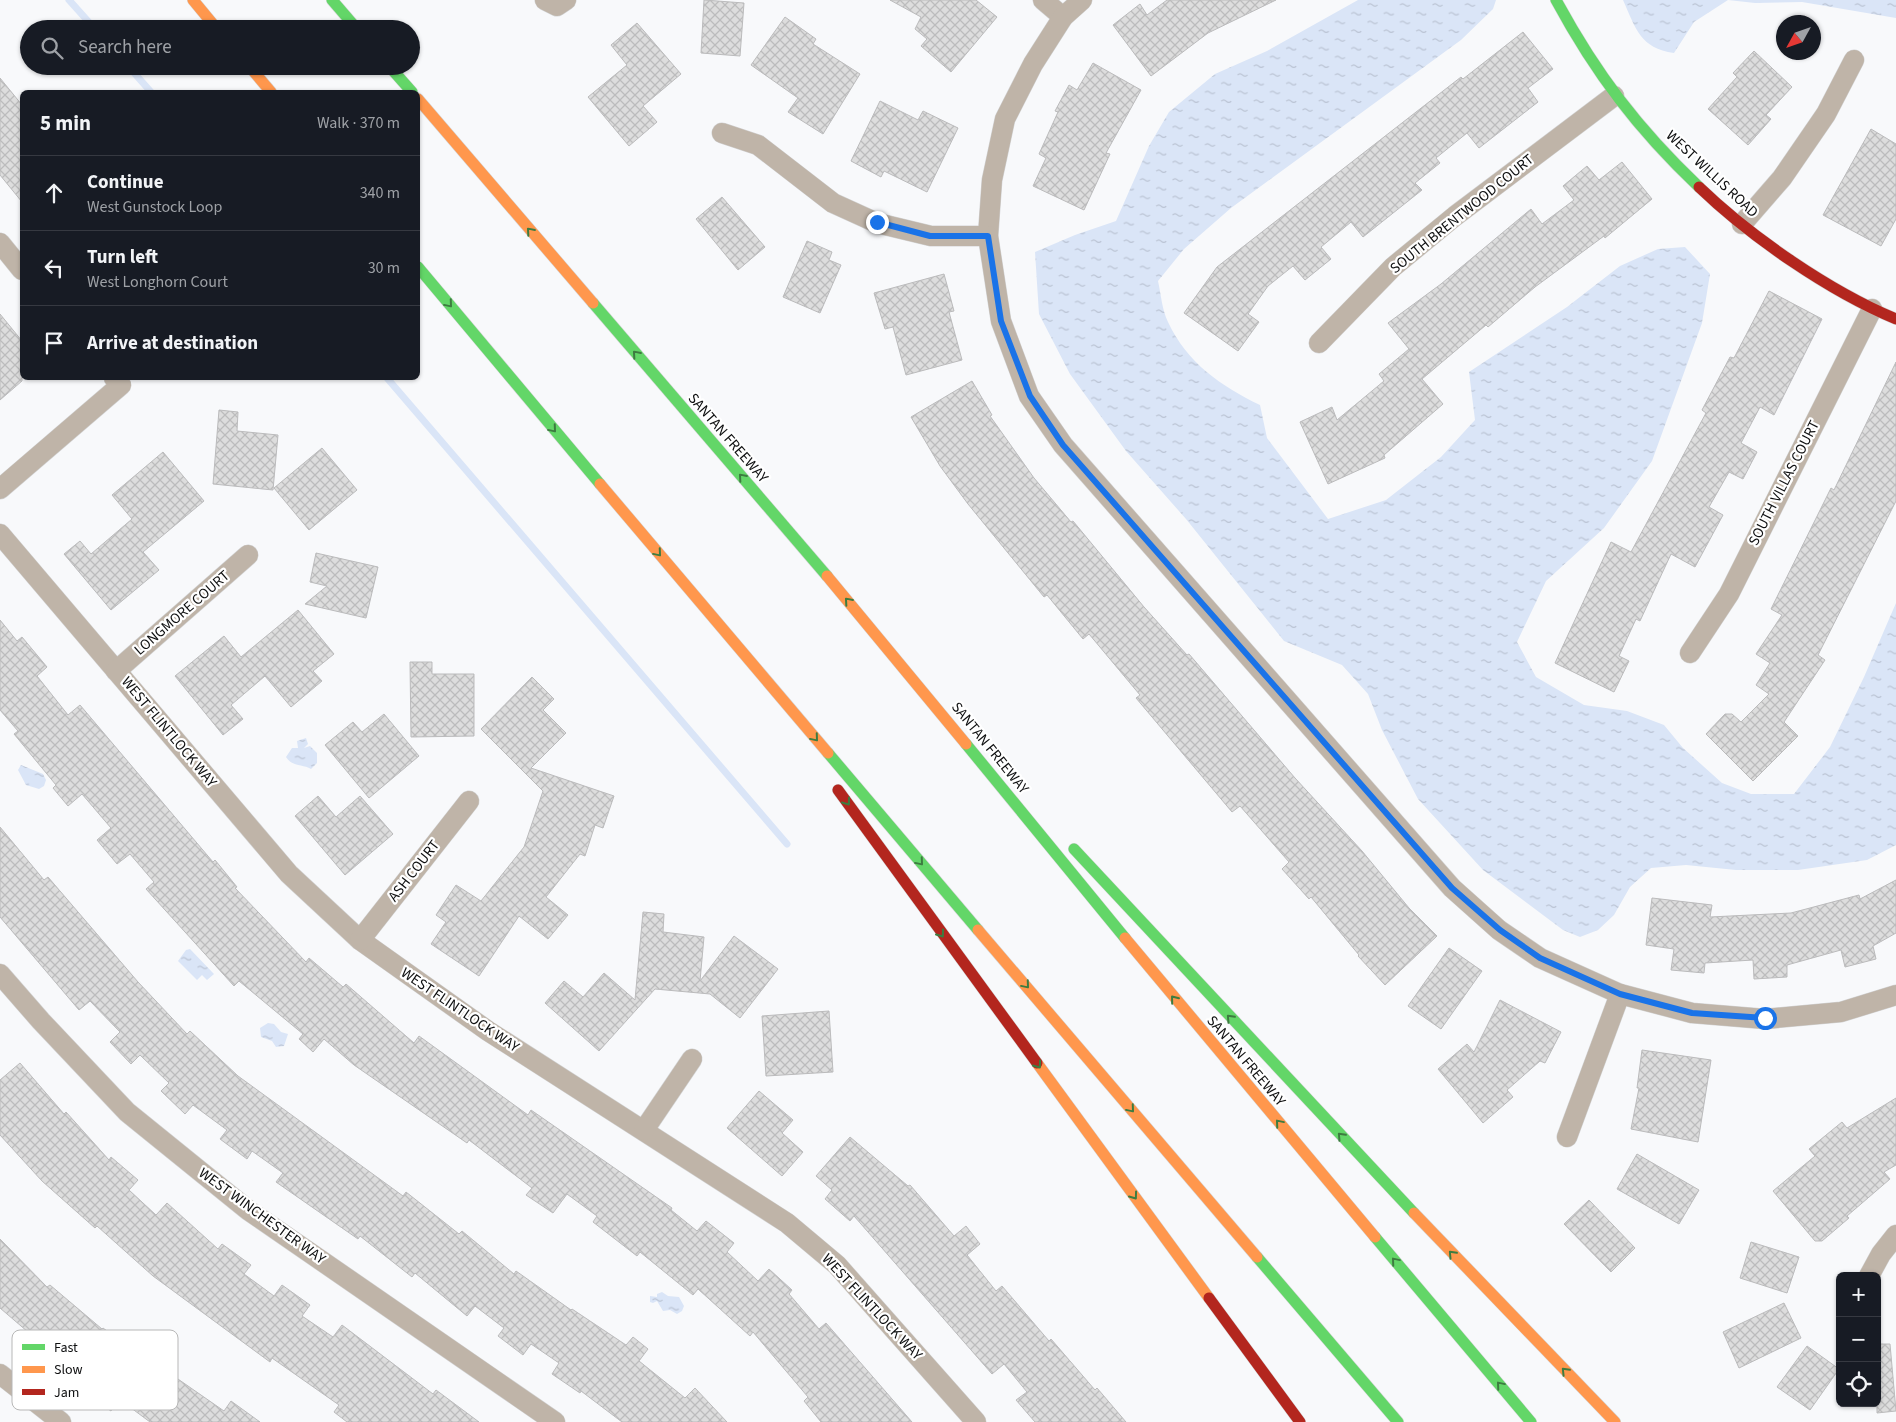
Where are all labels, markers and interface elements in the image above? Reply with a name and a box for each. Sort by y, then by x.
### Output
north arrow [1776,15,1821,60]
search box [20,20,420,75]
icon: search [38,34,66,62]
text: Search here [78,34,172,61]
text: 5 min [40,108,91,138]
text: Walk · 370 m [317,112,400,134]
street label: WEST WILLIS ROAD [1661,126,1763,222]
street label: SOUTH BRENTWOOD COURT [1386,149,1538,279]
text: Continue [87,169,164,196]
icon: ahead [40,179,68,207]
text: 340 m [360,182,400,204]
text: West Gunstock Loop [87,196,222,218]
route end [866,211,889,234]
one-way arrow [528,228,536,237]
text: Turn left [87,244,158,271]
icon: left [40,254,68,282]
text: 30 m [368,257,400,279]
text: West Longhorn Court [87,271,228,293]
one-way arrow [443,299,452,308]
icon: arrive [40,329,68,357]
text: Arrive at destination [87,330,258,357]
one-way arrow [633,351,642,360]
street label: SANTAN FREEWAY [683,389,773,488]
street label: SOUTH VILLAS COURT [1743,417,1825,549]
one-way arrow [548,423,557,432]
one-way arrow [739,474,748,483]
one-way arrow [652,547,661,556]
street label: LONGMORE COURT [130,566,234,660]
one-way arrow [845,597,854,606]
street label: WEST FLINTLOCK WAY [116,672,222,793]
street label: SANTAN FREEWAY [946,698,1034,799]
one-way arrow [809,732,817,741]
one-way arrow [841,796,849,805]
street label: ASH COURT [383,836,445,906]
one-way arrow [915,856,924,865]
one-way arrow [935,928,944,938]
street label: WEST FLINTLOCK WAY [397,962,524,1058]
one-way arrow [1020,980,1029,989]
one-way arrow [1171,995,1180,1004]
route start [1754,1007,1777,1030]
street label: SANTAN FREEWAY [1202,1011,1291,1112]
one-way arrow [1227,1014,1236,1023]
one-way arrow [1032,1059,1040,1068]
one-way arrow [1125,1103,1134,1112]
one-way arrow [1276,1120,1285,1129]
one-way arrow [1338,1133,1347,1142]
street label: WEST WINCHESTER WAY [194,1163,330,1270]
one-way arrow [1128,1190,1137,1200]
street label: WEST FLINTLOCK WAY [817,1249,928,1366]
one-way arrow [1449,1251,1458,1260]
one-way arrow [1392,1257,1401,1266]
map controls [1836,1272,1881,1407]
button: + [1836,1272,1881,1317]
button: − [1836,1317,1881,1362]
legend [12,1330,178,1410]
text: Fast [54,1338,78,1358]
text: Slow [54,1360,83,1380]
button: locate [1836,1362,1881,1407]
one-way arrow [1562,1368,1571,1377]
one-way arrow [1496,1381,1505,1390]
text: Jam [54,1383,79,1403]

